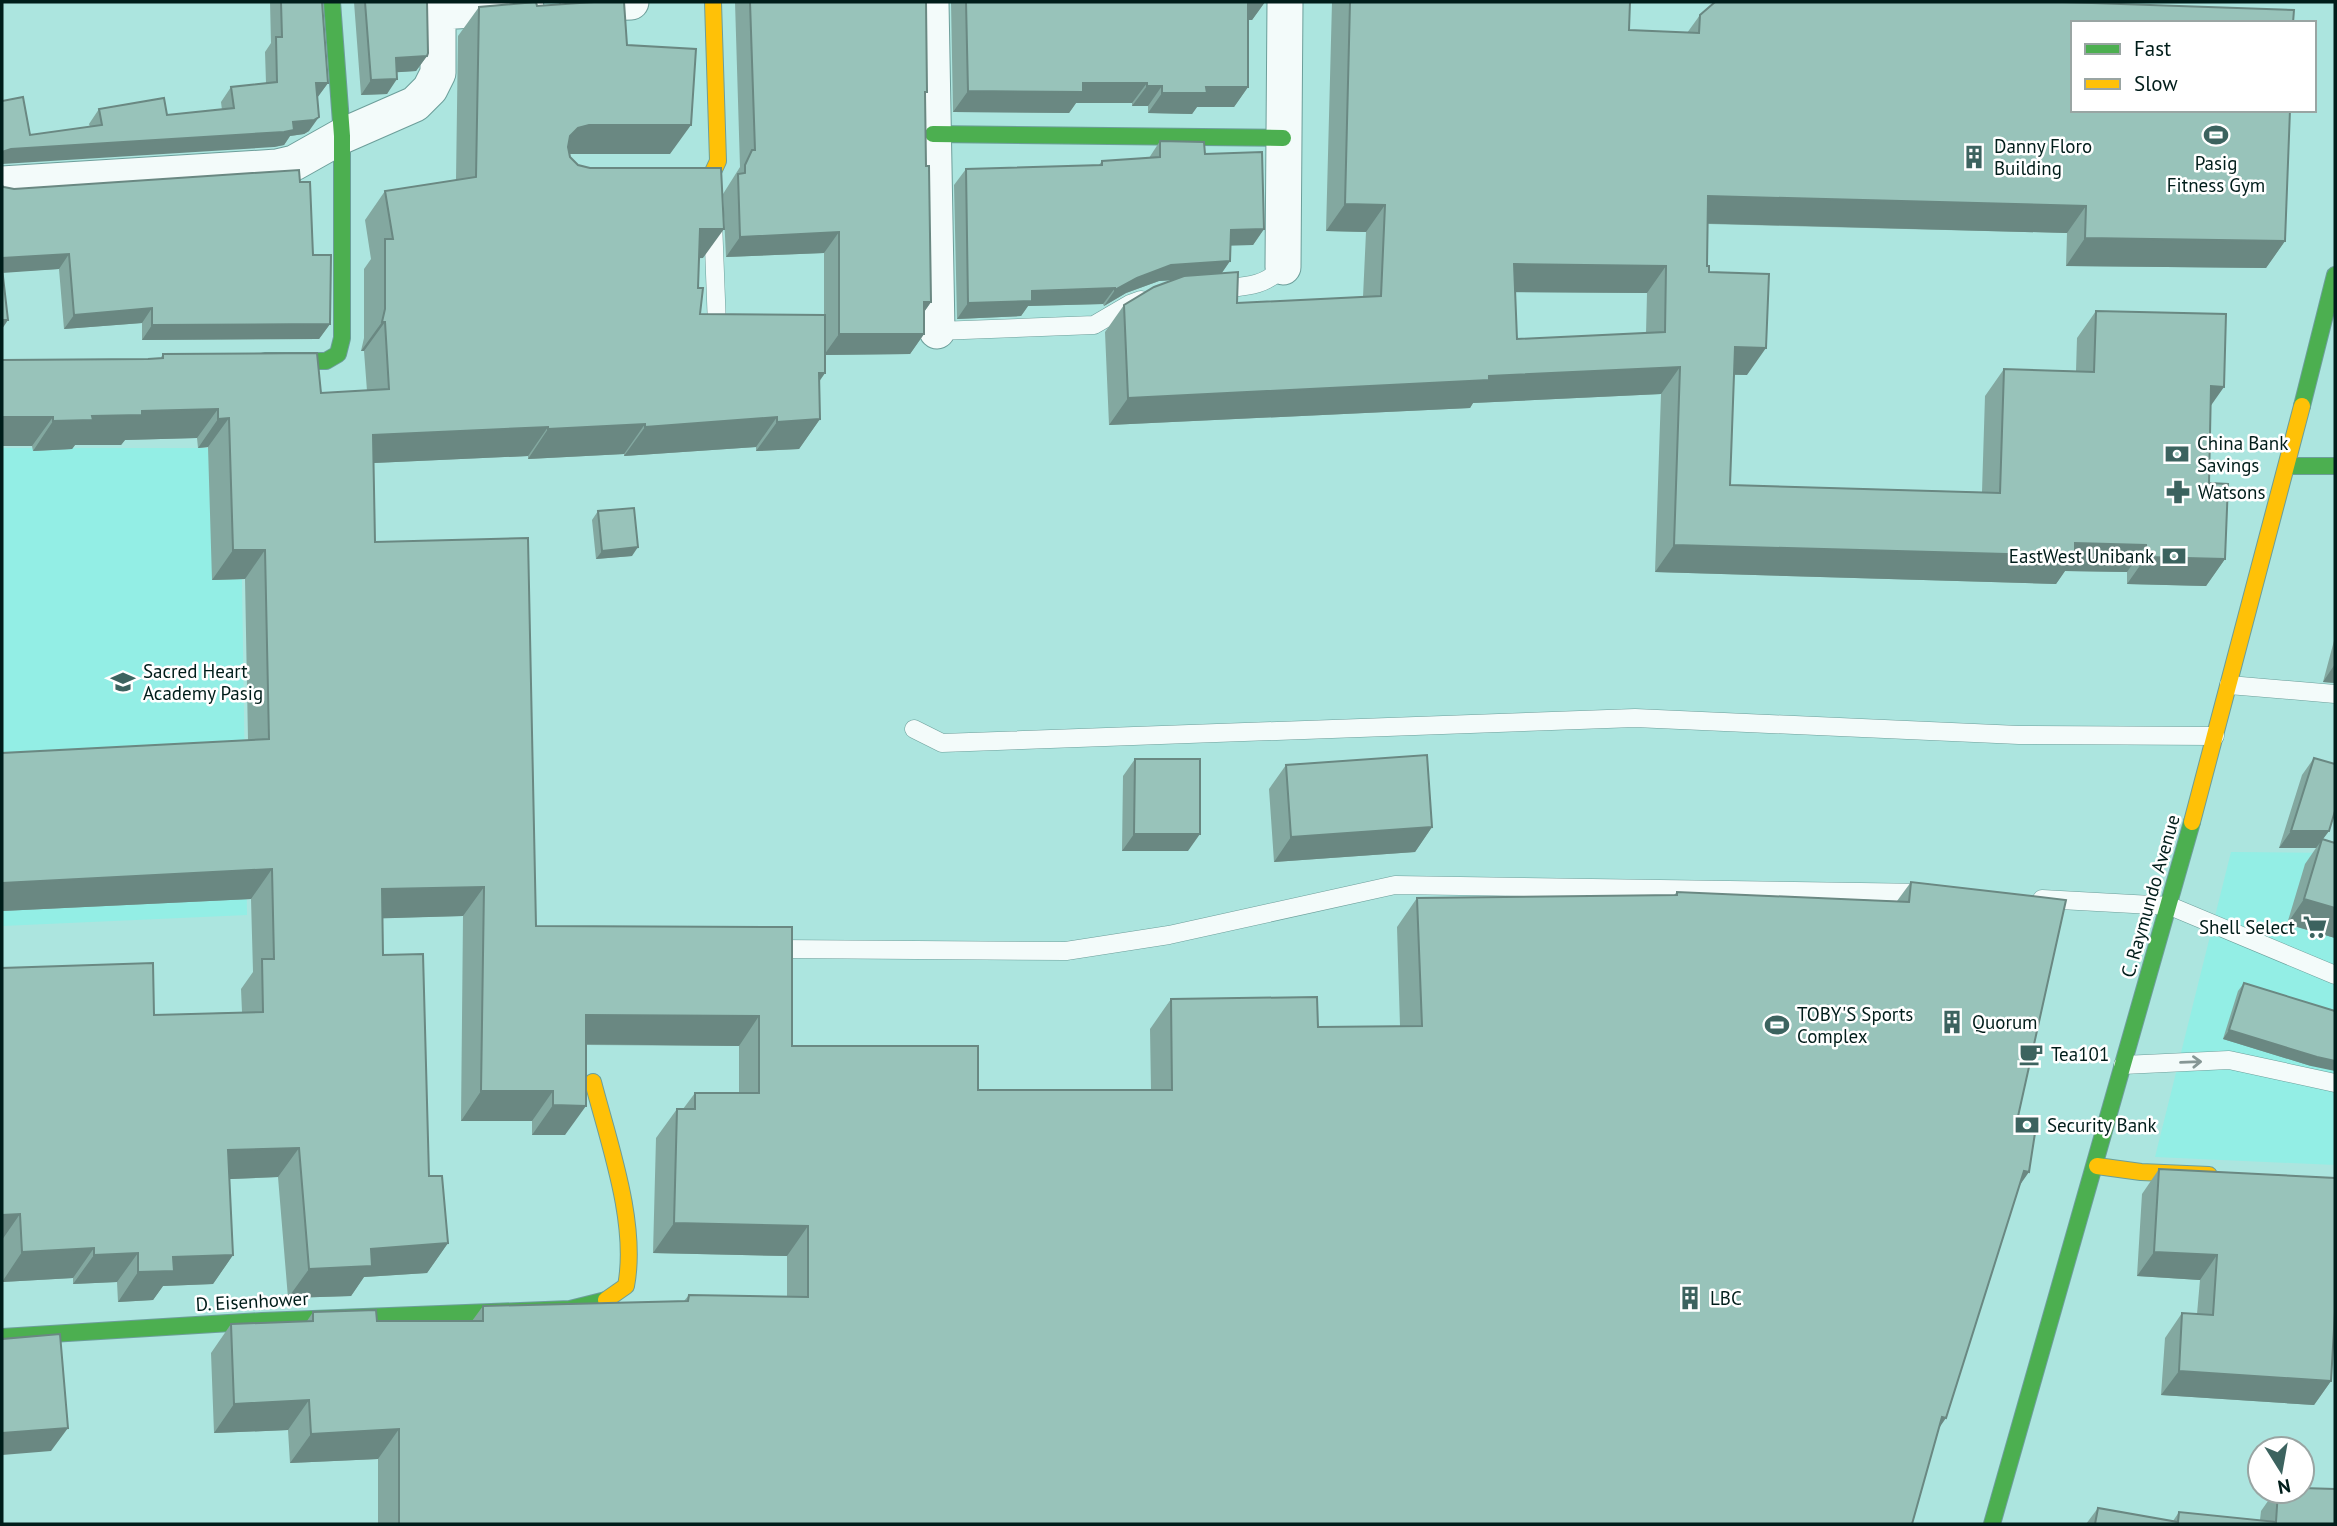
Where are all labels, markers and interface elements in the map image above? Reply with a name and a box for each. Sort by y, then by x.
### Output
legend [2071,21,2316,112]
text: Fast [2134,35,2171,62]
text: Slow [2134,70,2178,97]
sports icon: Pasig Fitness Gym [2202,121,2230,149]
place label: Danny Floro Building [1994,134,2092,180]
building icon: Danny Floro Building [1960,143,1988,171]
place label: Pasig Fitness Gym [2167,151,2265,197]
place label: China Bank Savings [2197,431,2288,477]
bank icon: China Bank Savings [2163,440,2191,468]
pharmacy icon: Watsons [2164,478,2192,506]
place label: Watsons [2198,480,2265,504]
bank icon: EastWest Unibank [2160,542,2188,570]
place label: EastWest Unibank [2009,544,2154,568]
place label: Sacred Heart Academy Pasig [143,659,263,705]
school or university icon: Sacred Heart Academy Pasig [109,668,137,696]
street label: C. Raymundo Avenue [2115,812,2185,980]
supermarket icon: Shell Select [2301,913,2329,941]
place label: Shell Select [2199,915,2296,939]
place label: TOBY'S Sports Complex [1797,1002,1913,1048]
building icon: Quorum [1938,1008,1966,1036]
place label: Quorum [1972,1010,2038,1034]
sports icon: TOBY'S Sports Complex [1763,1011,1791,1039]
cafe icon: Tea101 [2017,1040,2045,1068]
place label: Tea101 [2051,1042,2109,1066]
one-way arrow [2179,1055,2202,1068]
bank icon: Security Bank [2013,1111,2041,1139]
place label: Security Bank [2047,1113,2157,1137]
building icon: LBC [1676,1284,1704,1312]
street label: D. Eisenhower [195,1286,310,1316]
place label: LBC [1710,1286,1742,1310]
north arrow [2246,1435,2316,1505]
text: N [2276,1474,2293,1500]

